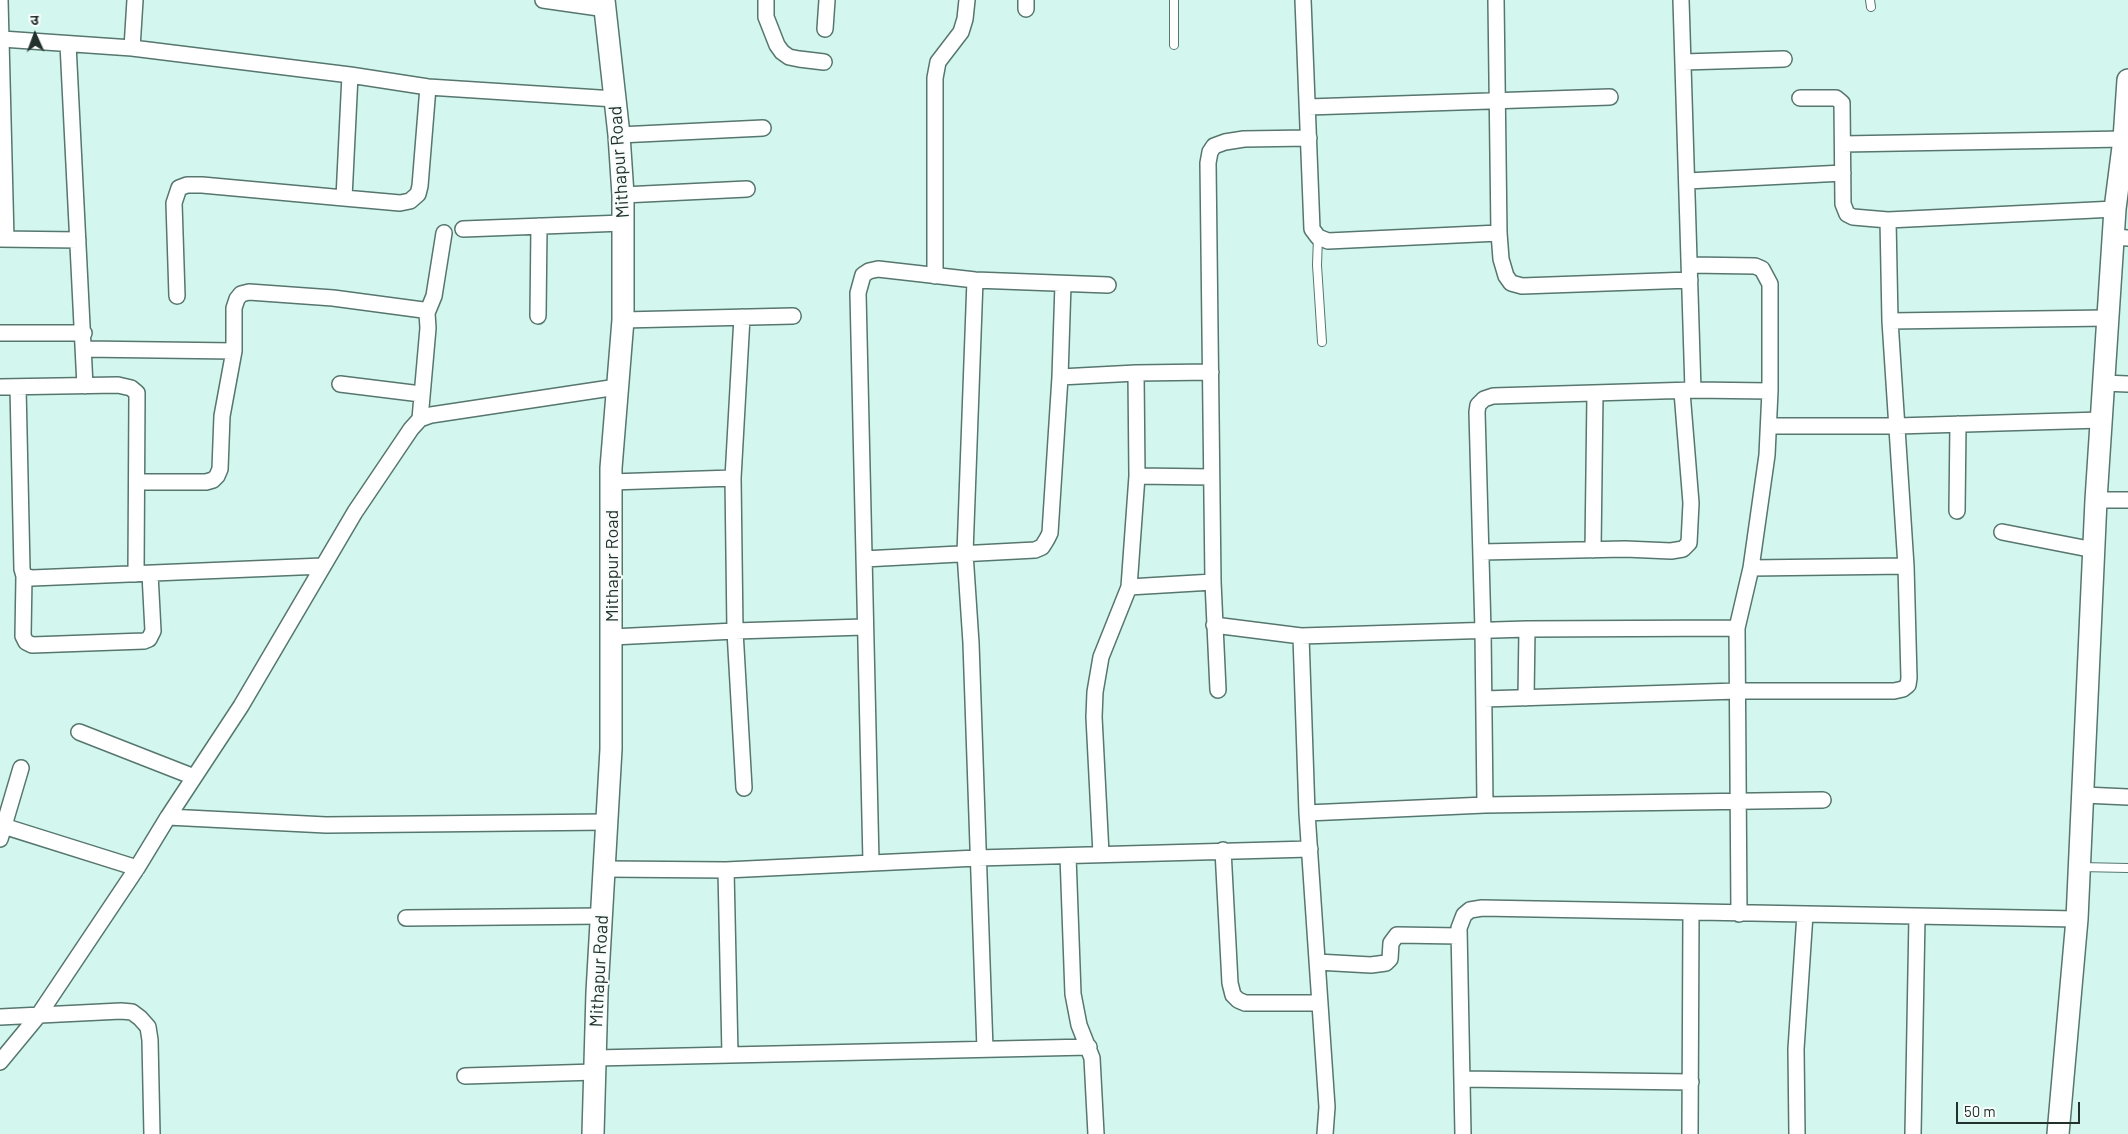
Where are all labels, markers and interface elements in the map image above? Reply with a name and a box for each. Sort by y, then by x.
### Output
north arrow [10,10,60,60]
text: उ [30,11,39,28]
street label: Mithapur Road [604,105,634,219]
street label: Mithapur Road [601,510,623,622]
street label: Mithapur Road [585,914,613,1028]
scale bar [1958,1092,2082,1124]
text: 50 m [1964,1102,1996,1120]

